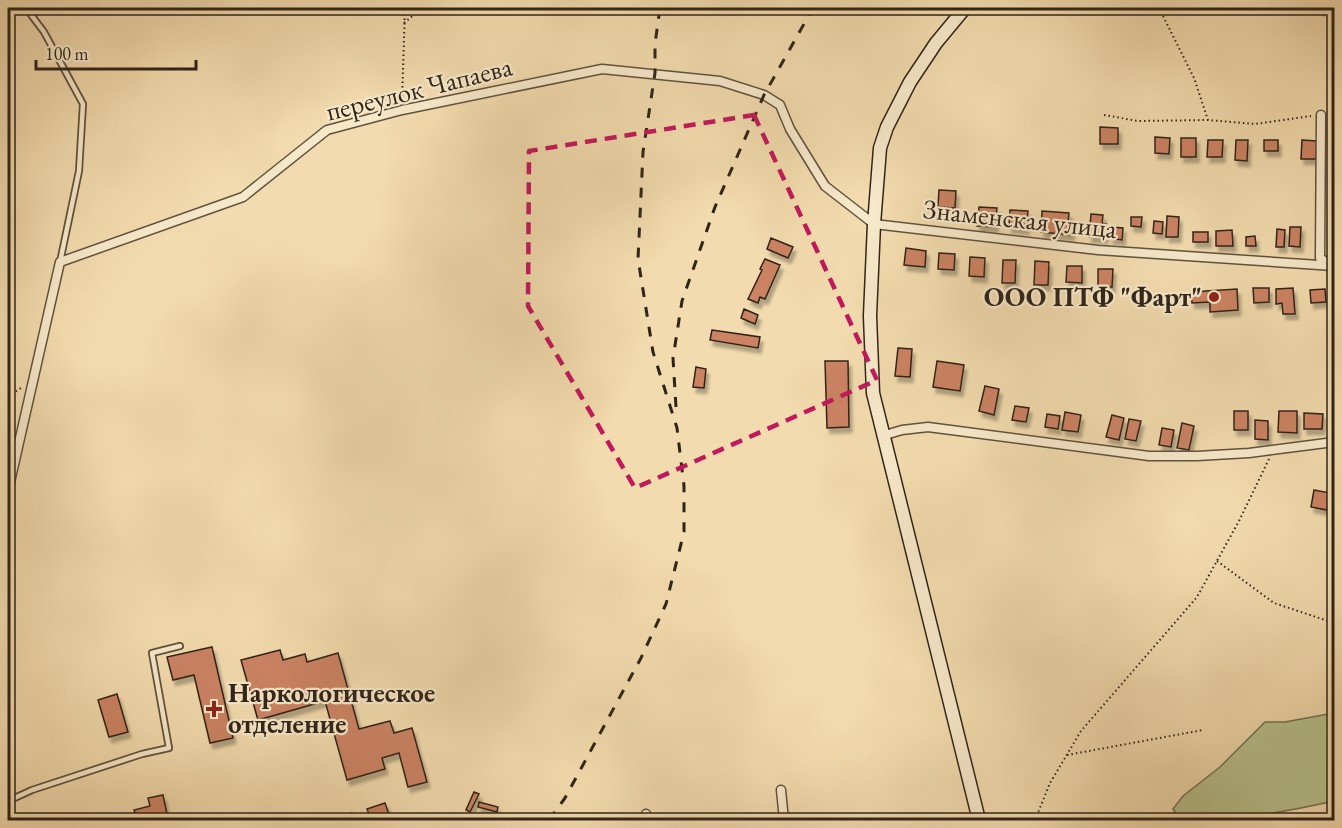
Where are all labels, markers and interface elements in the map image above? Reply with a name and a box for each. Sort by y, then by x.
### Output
scale bar [36,33,196,71]
text: 100 m [45,42,89,65]
street label: переулок Чапаева [322,48,516,129]
street label: Знаменская улица [922,191,1119,246]
place label: ООО ПТФ "Фарт" [984,279,1202,314]
marker: ООО ПТФ "Фарт" [1207,290,1221,304]
place label: Наркологическое отделение [228,675,435,741]
marker: Наркологическое отделение [205,700,223,718]

